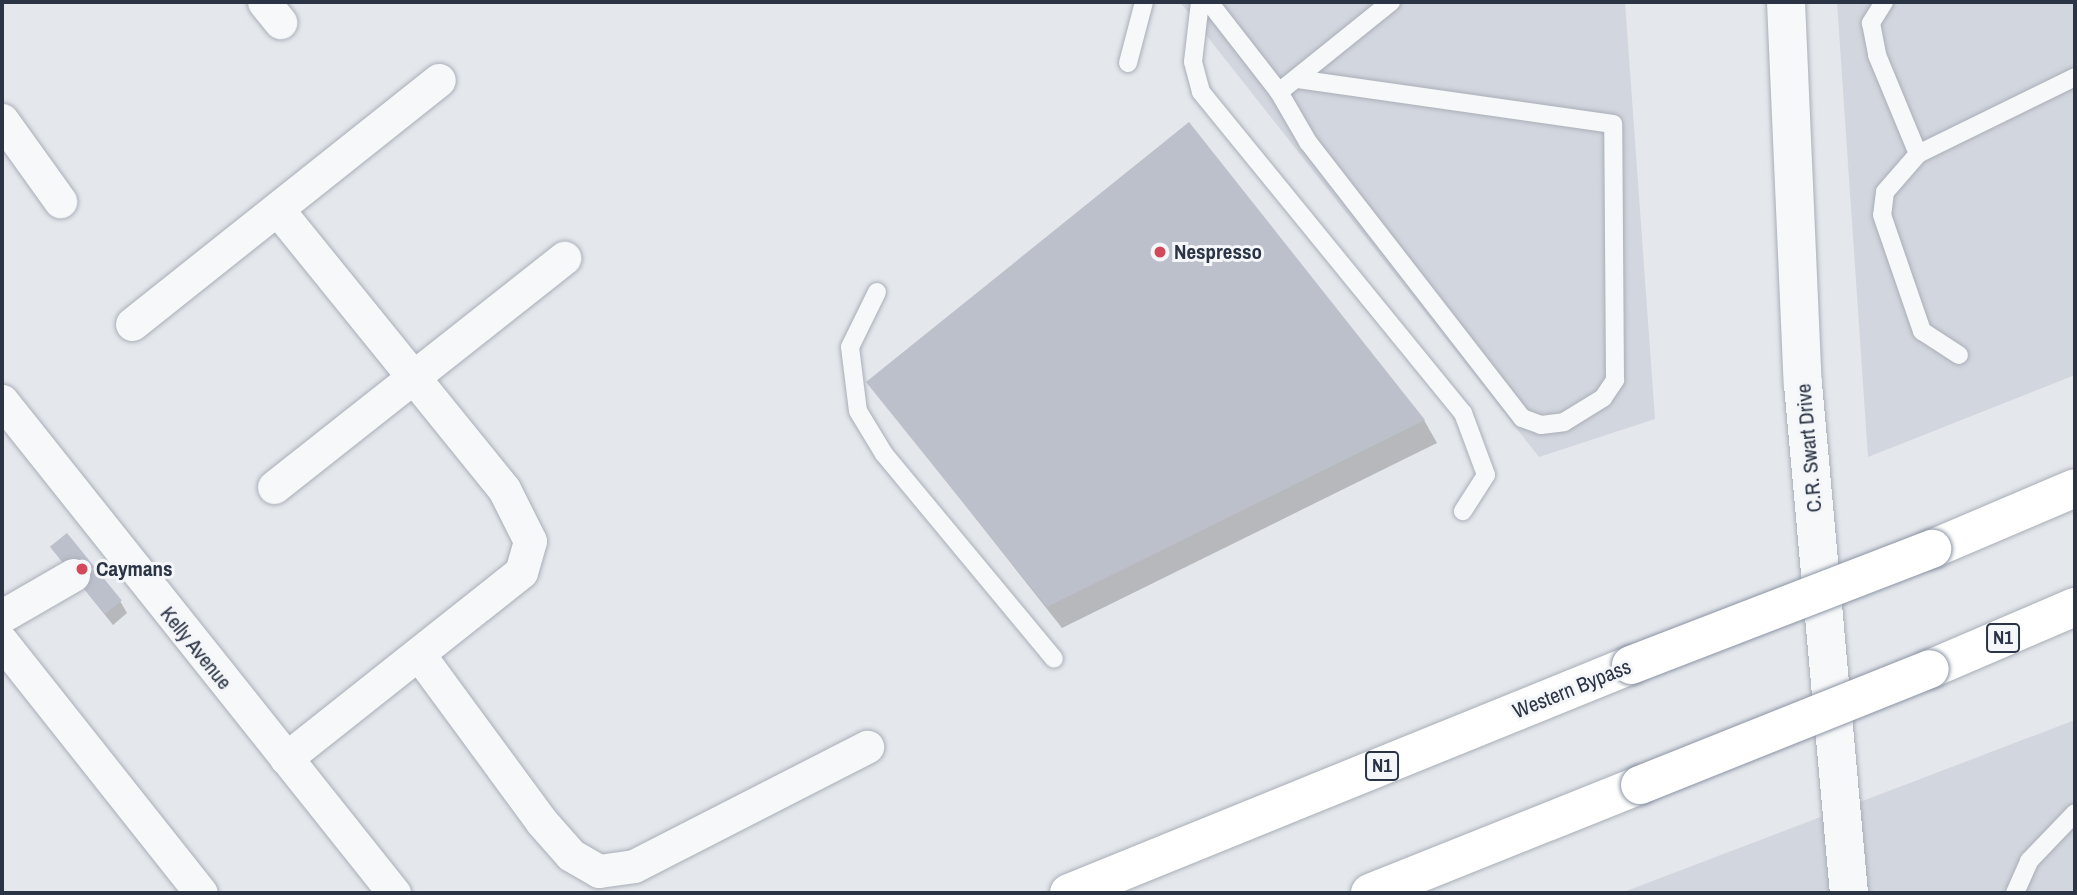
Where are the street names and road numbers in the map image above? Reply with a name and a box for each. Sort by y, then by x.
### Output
street label: C.R. Swart Drive [1791,383,1827,513]
street label: Kelly Avenue [155,601,237,695]
road number: N1 [1986,622,2021,653]
street label: Western Bypass [1509,654,1635,724]
road number: N1 [1364,750,1400,782]

